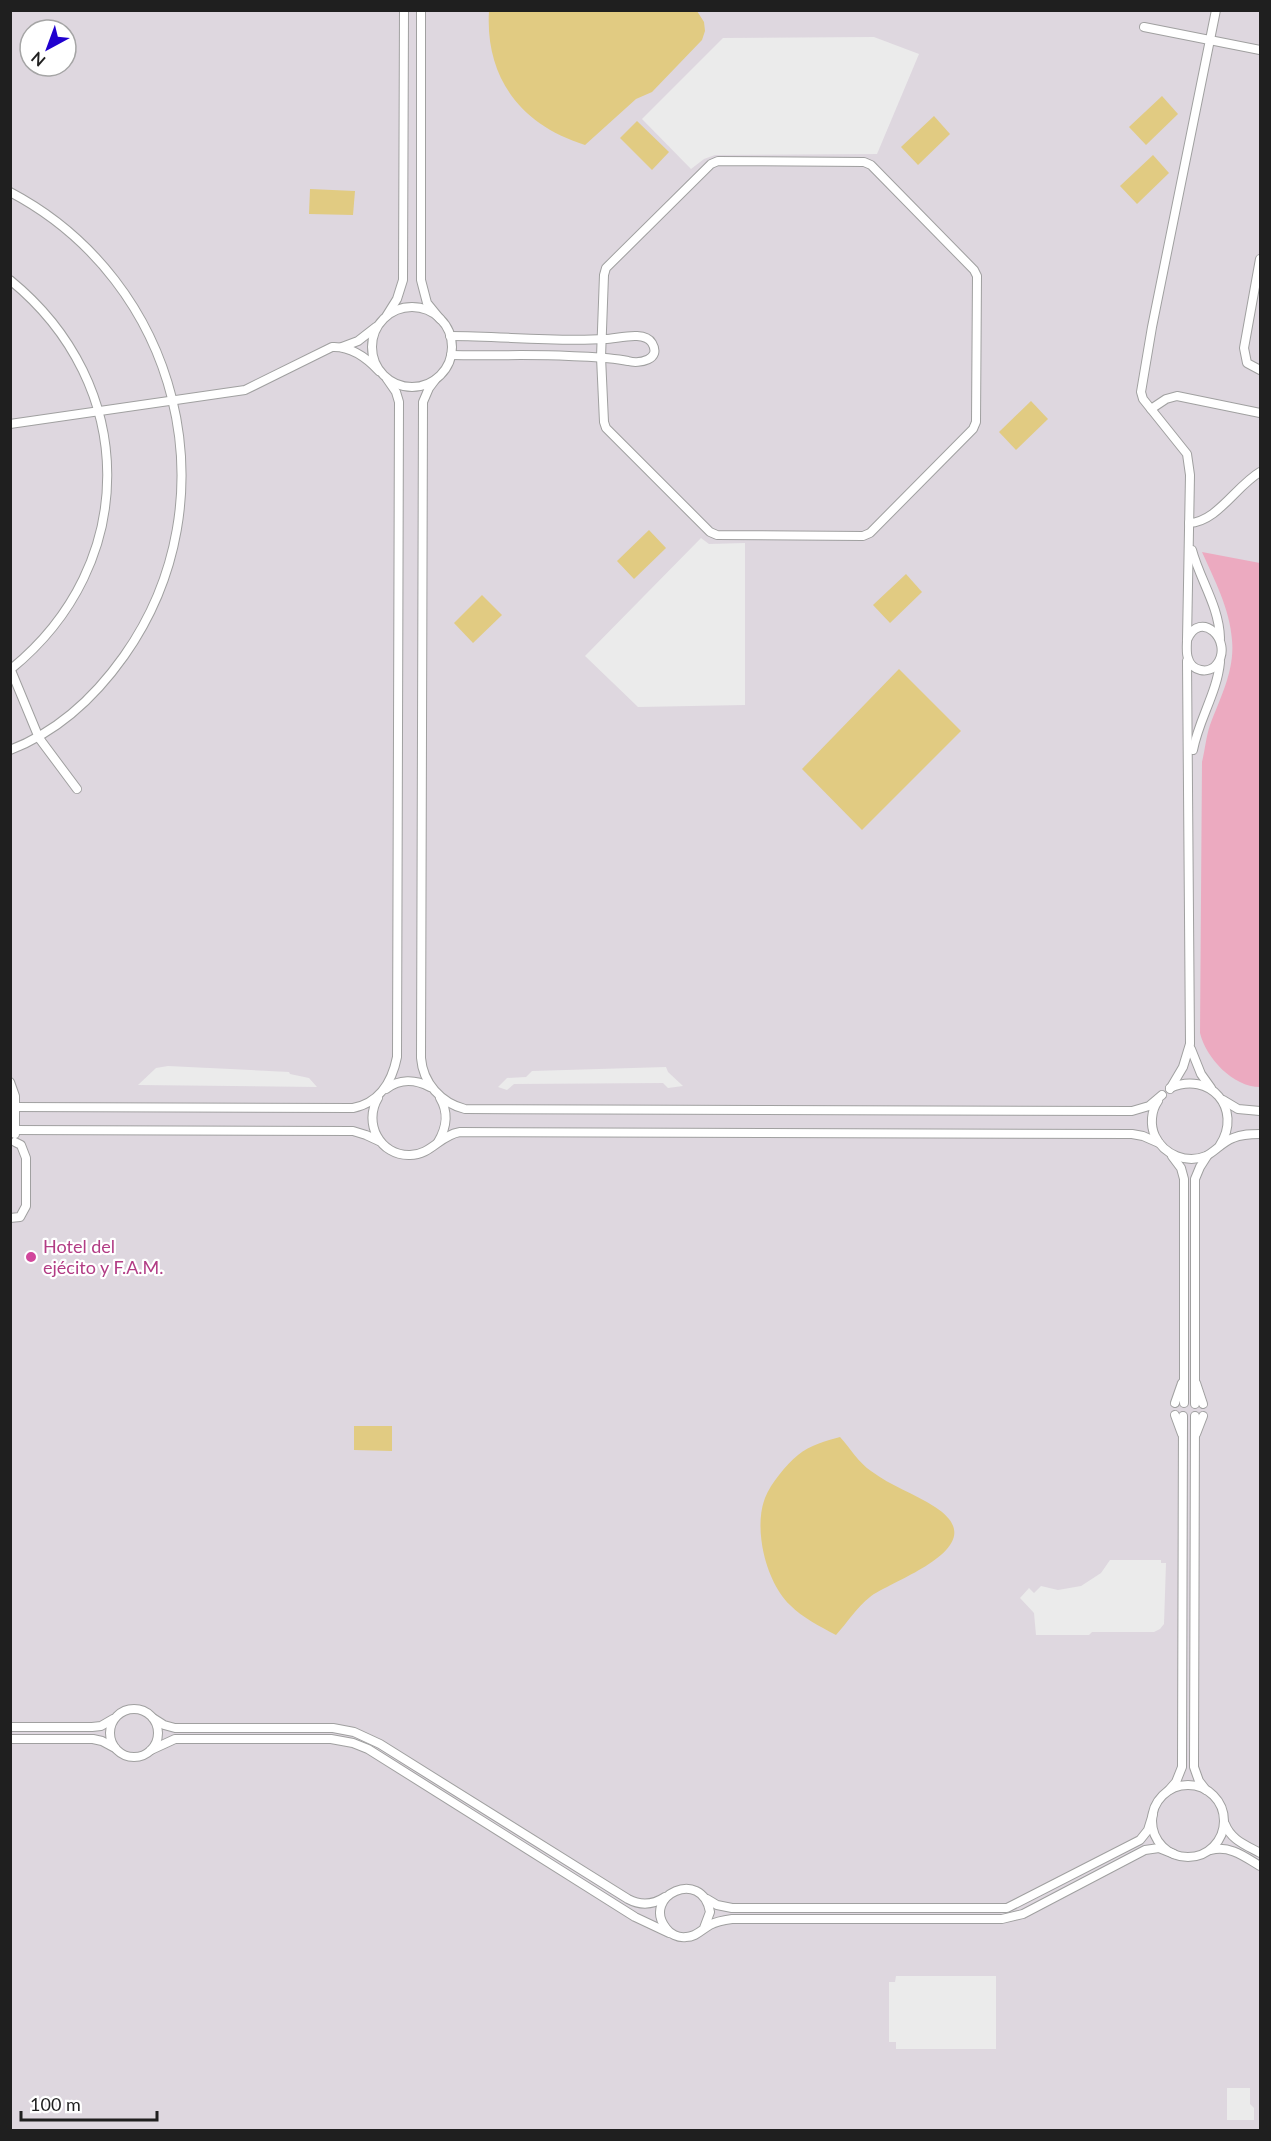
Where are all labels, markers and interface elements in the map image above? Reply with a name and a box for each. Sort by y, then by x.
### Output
north arrow [18,18,78,78]
text: N [27,48,49,71]
place label: Hotel del ejécito y F.A.M. [43,1235,164,1278]
marker: Hotel del ejécito y F.A.M. [24,1250,38,1264]
scale bar [21,2084,158,2122]
text: 100 m [30,2093,81,2115]

